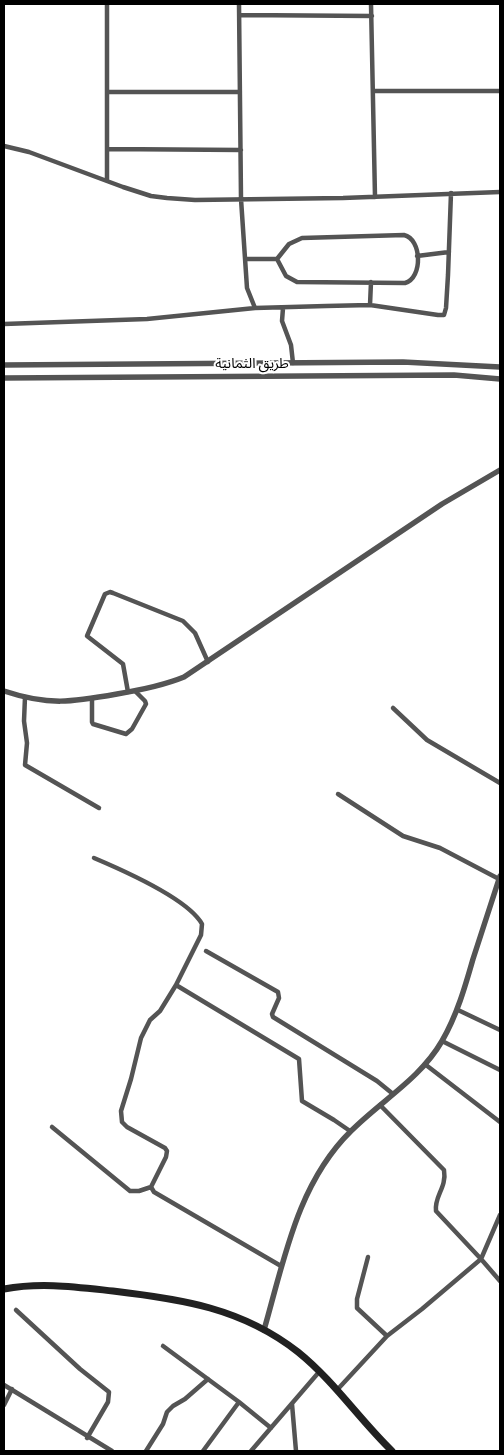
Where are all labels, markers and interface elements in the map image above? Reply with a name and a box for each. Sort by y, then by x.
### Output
street label: طريق الثمانية [215,356,289,372]

